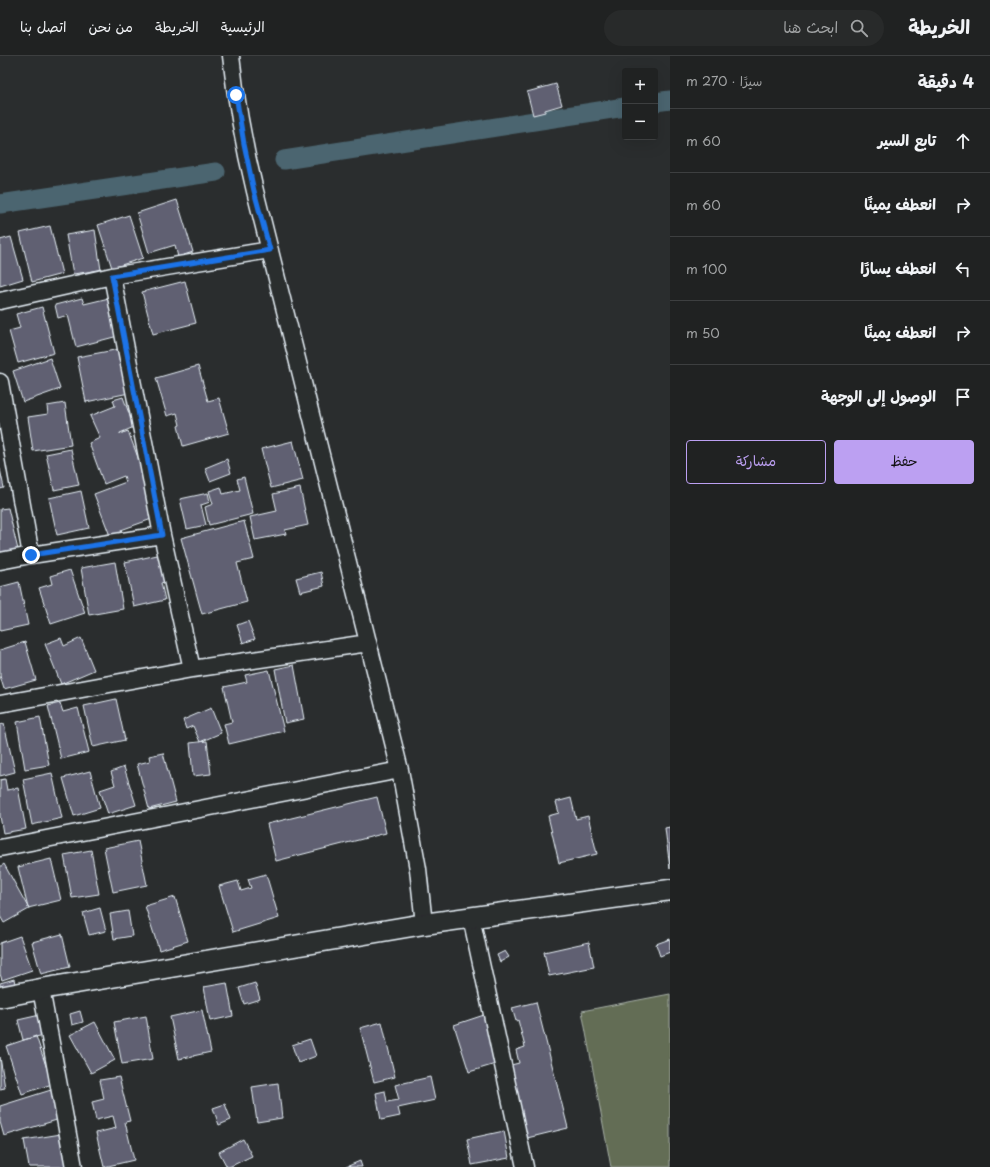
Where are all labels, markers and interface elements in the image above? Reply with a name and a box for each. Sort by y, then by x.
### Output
search box [604,10,884,46]
text: الخريطة [908,12,970,40]
text: ابحث هنا [783,15,838,38]
text: اتصل بنا [20,16,66,37]
text: من نحن [88,16,133,37]
text: الخريطة [155,16,199,37]
text: الرئيسية [221,16,265,37]
icon: search [848,17,870,39]
map controls [622,68,658,140]
button: + [622,68,658,104]
text: 4 دقيقة [918,68,974,94]
text: سيرًا · 270 m [686,71,762,90]
route start [227,86,245,104]
button: − [622,104,658,140]
text: تابع السير [878,128,936,151]
icon: ahead [952,130,974,152]
text: 60 m [686,131,721,150]
text: انعطف يمينًا [864,192,936,215]
icon: right [952,194,974,216]
text: 60 m [686,195,721,214]
text: انعطف يسارًا [860,256,936,279]
icon: left [952,258,974,280]
text: 100 m [686,259,727,278]
text: انعطف يمينًا [864,320,936,343]
icon: right [952,322,974,344]
text: 50 m [686,323,720,342]
text: الوصول إلى الوجهة [821,384,936,407]
icon: arrive [952,386,974,408]
button: مشاركة [686,440,826,484]
button: حفظ [834,440,974,484]
route end [22,546,40,564]

